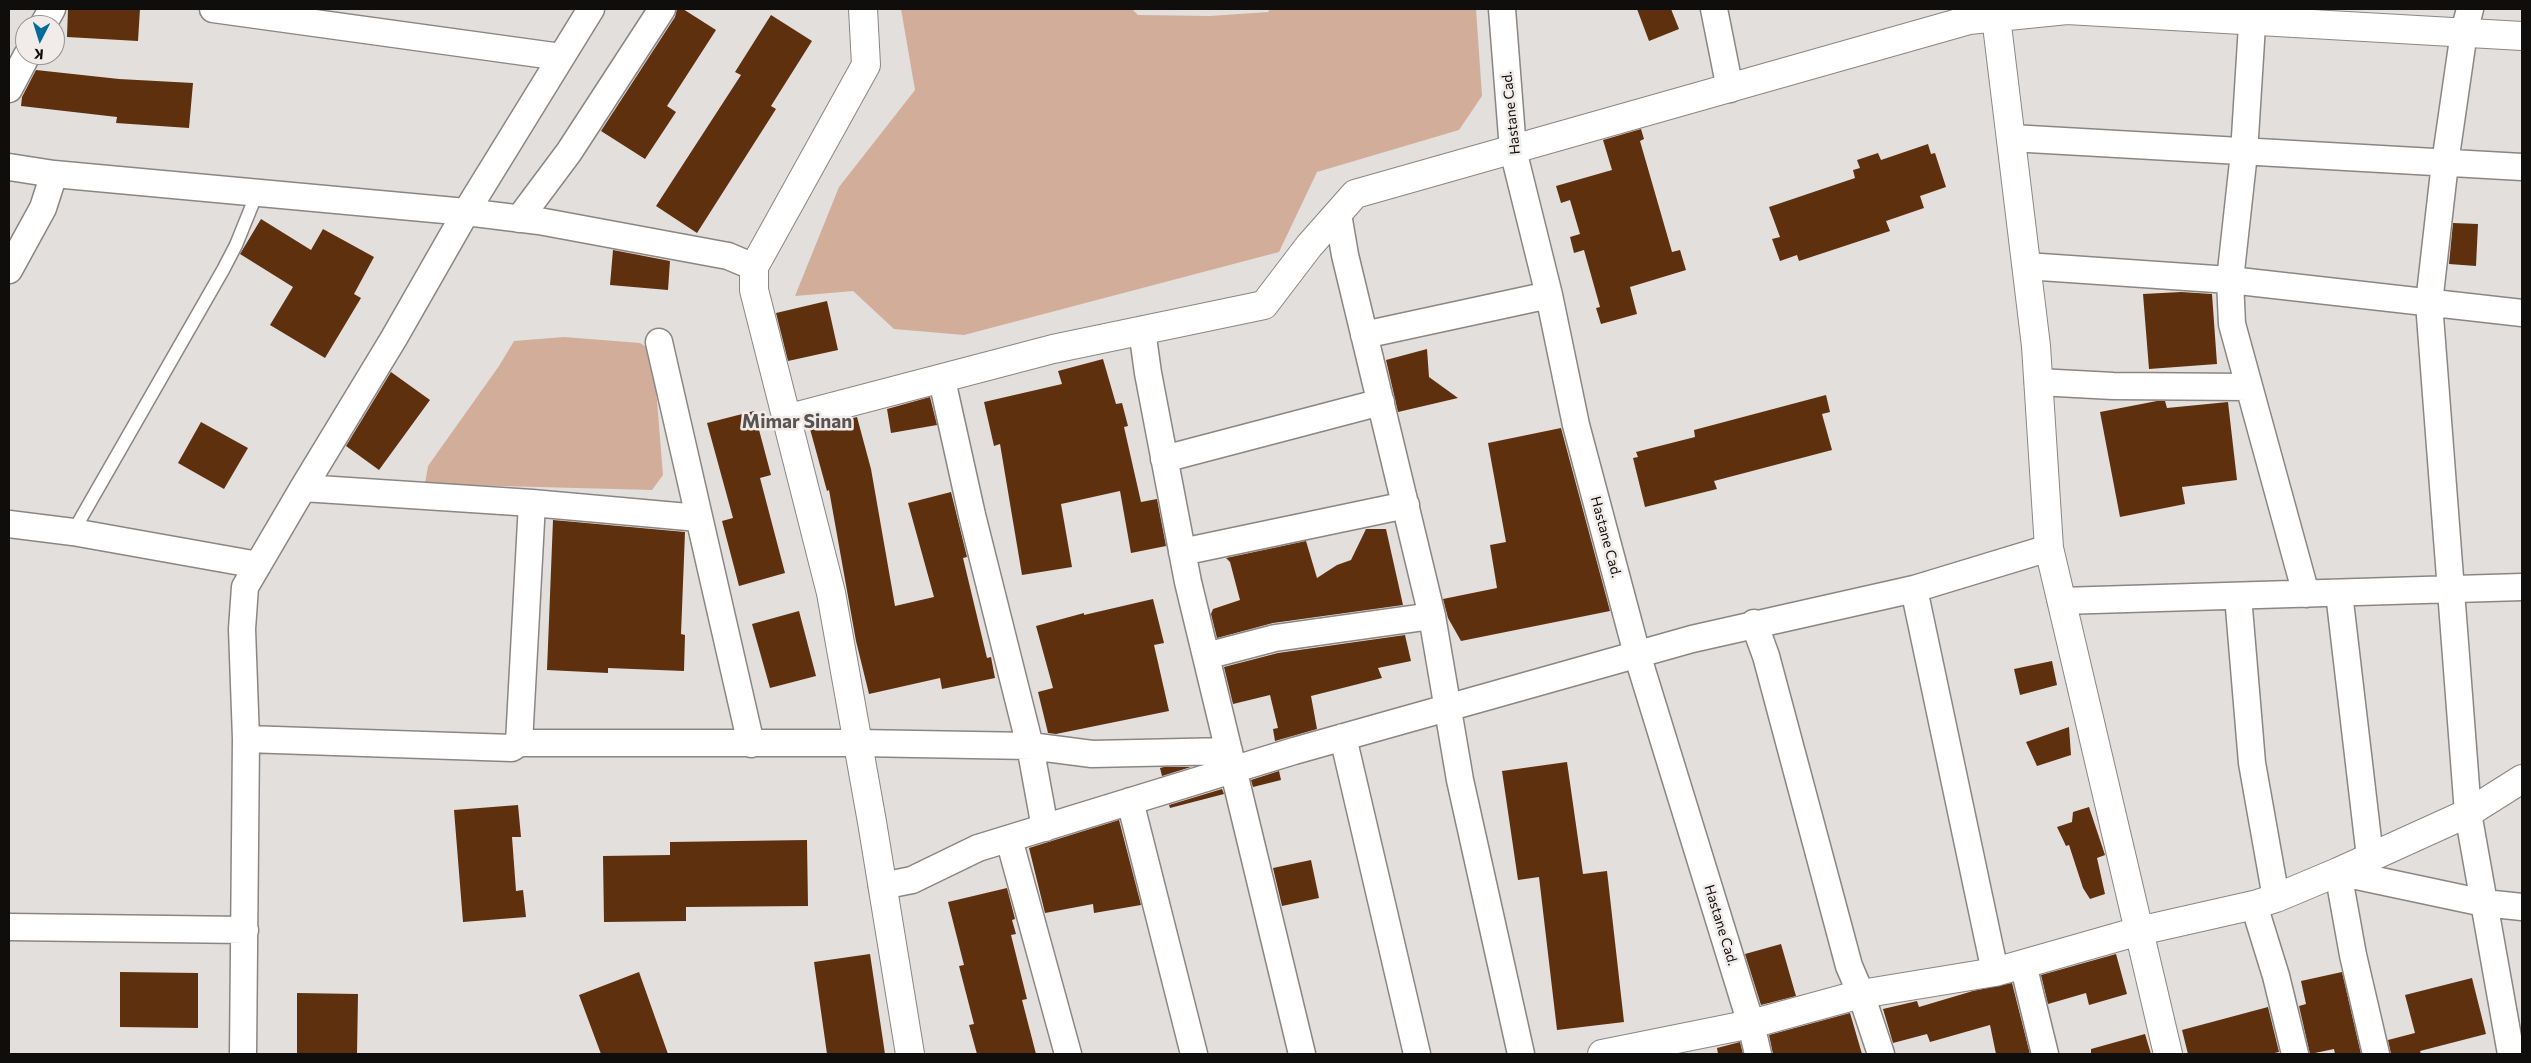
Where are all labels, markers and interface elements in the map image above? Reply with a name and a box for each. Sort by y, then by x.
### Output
north arrow [15,15,65,65]
text: K [33,46,44,63]
street label: Hastane Cad. [1498,71,1524,155]
district label: Mimar Sinan [742,411,852,433]
street label: Hastane Cad. [1587,494,1625,580]
street label: Hastane Cad. [1701,883,1741,967]

